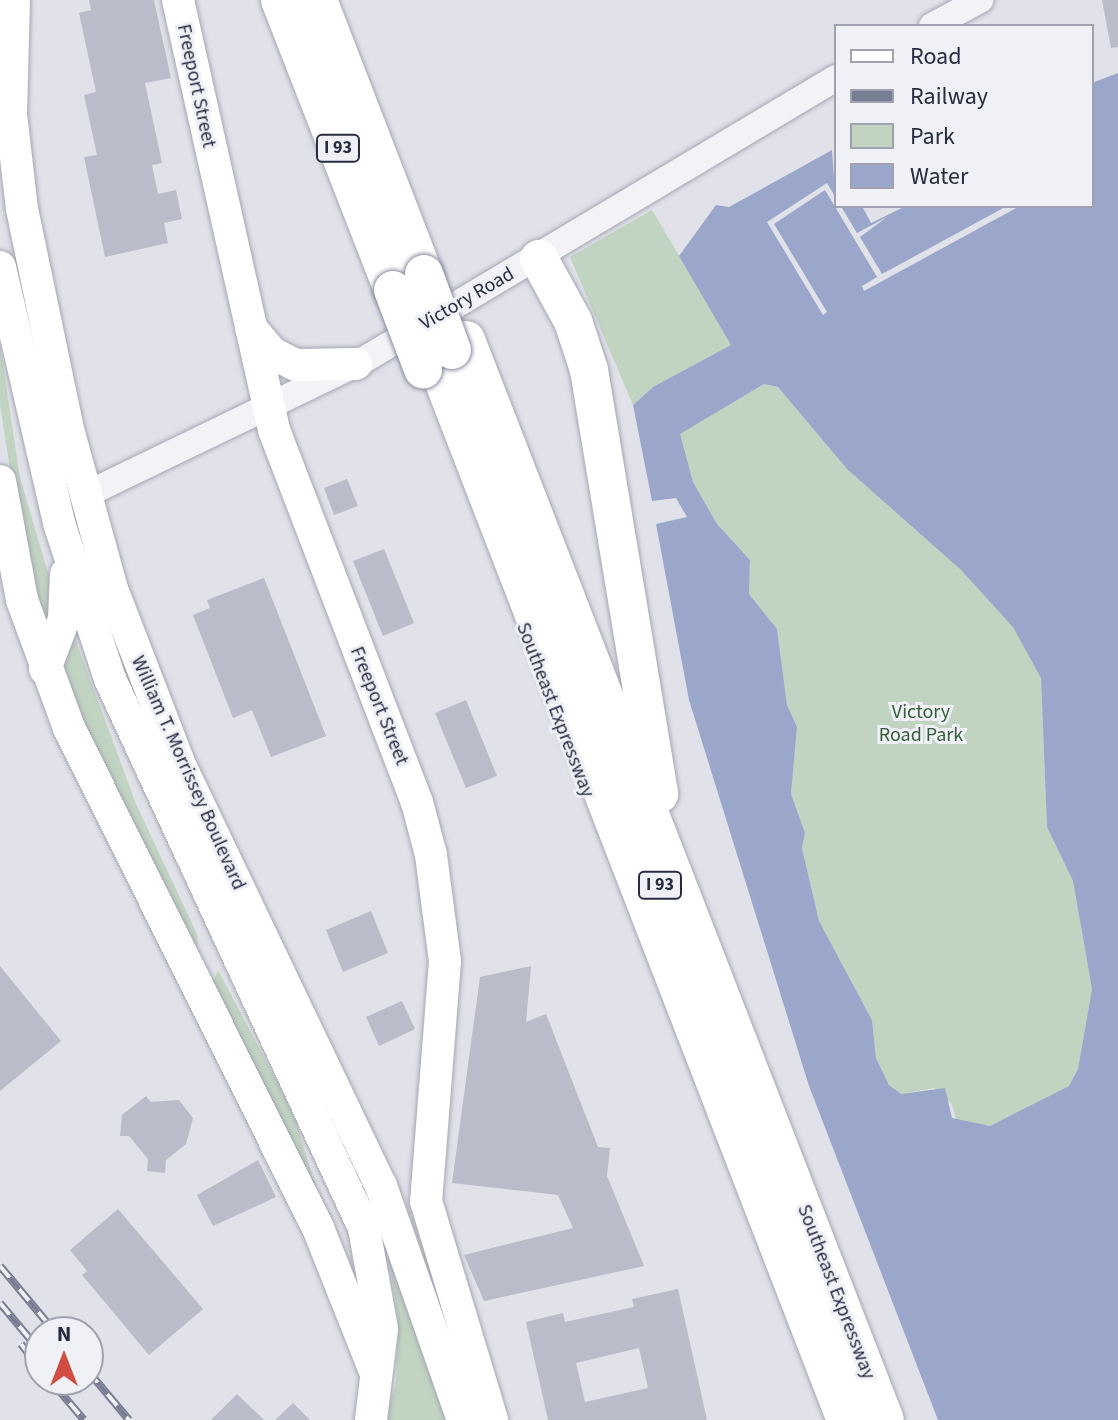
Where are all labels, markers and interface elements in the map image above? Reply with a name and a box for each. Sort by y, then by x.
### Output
street label: Freeport Street [171,22,221,150]
legend [834,24,1094,208]
text: Road [910,39,962,74]
text: Railway [910,79,988,114]
text: Park [910,119,955,154]
road number: I 93 [314,134,362,162]
text: Water [910,159,968,194]
street label: Victory Road [415,262,519,336]
street label: Southeast Expressway [511,619,599,801]
street label: Freeport Street [344,643,414,769]
street label: William T. Morrissey Boulevard [125,652,251,894]
park label: Victory Road Park [879,700,963,747]
road number: I 93 [636,871,684,899]
street label: Southeast Expressway [792,1201,880,1383]
north arrow [24,1316,104,1396]
text: N [57,1318,71,1350]

